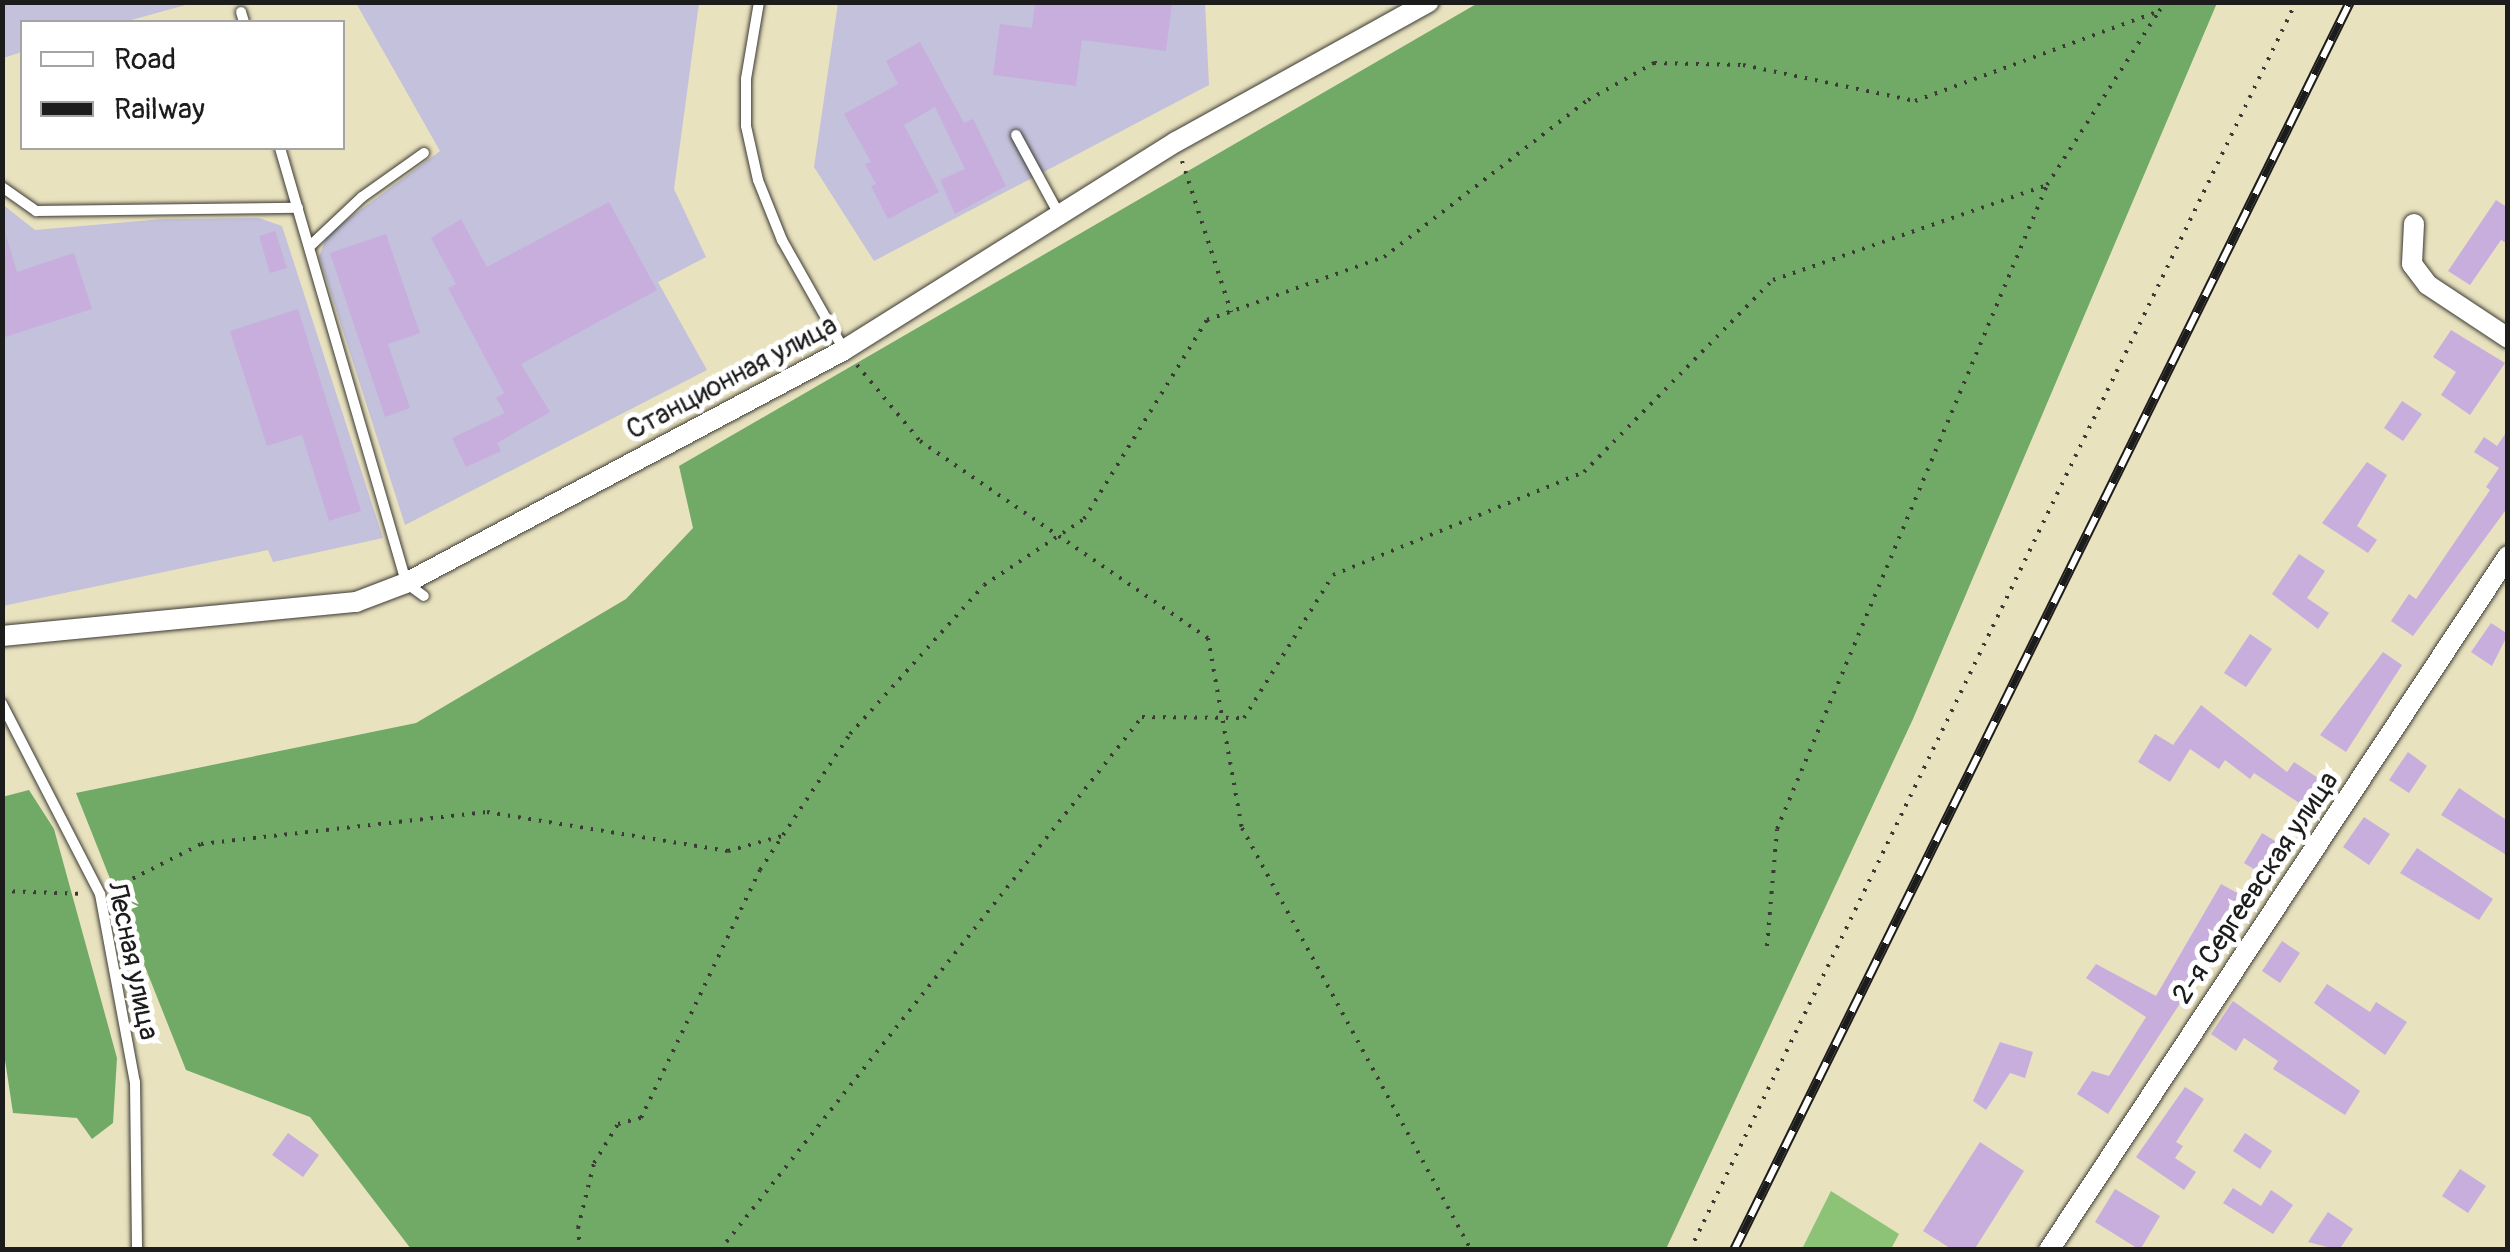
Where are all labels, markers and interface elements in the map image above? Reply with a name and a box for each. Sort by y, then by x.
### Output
legend [20,20,345,150]
text: Road [114,41,176,78]
text: Railway [114,91,205,128]
street label: Станционная улица [621,308,843,448]
street label: 2-я Сергеевская улица [2166,766,2346,1010]
street label: Лесная улица [99,879,165,1043]

